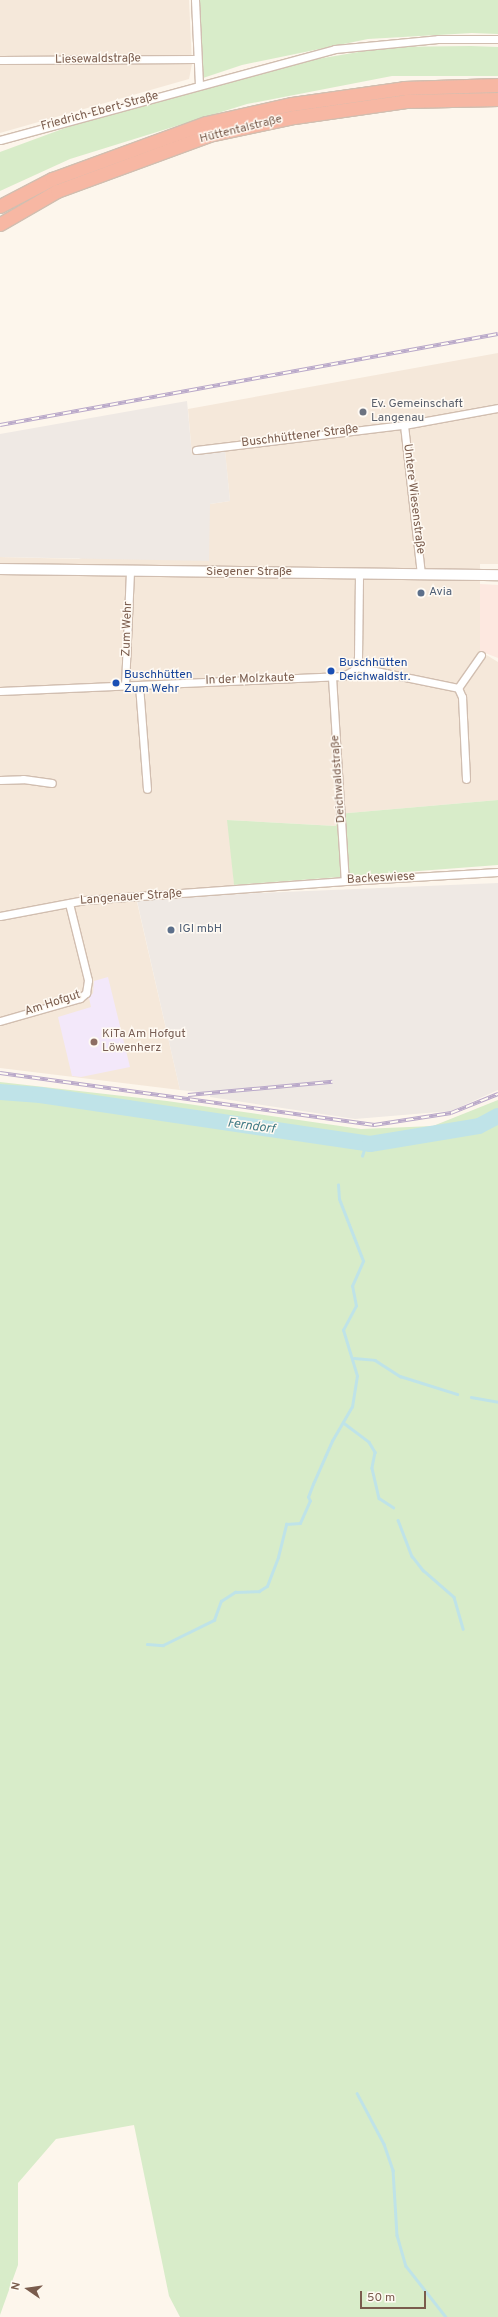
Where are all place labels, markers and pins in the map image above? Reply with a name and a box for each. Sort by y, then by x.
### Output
place label: Ev. Gemeinschaft Langenau [371,398,463,426]
marker: Ev. Gemeinschaft Langenau [358,407,368,417]
place label: Avia [429,586,452,600]
marker: Avia [416,588,426,598]
place label: Buschhütten Deichwaldstr. [339,657,410,685]
marker: Buschhütten Deichwaldstr. [326,666,336,676]
place label: Buschhütten Zum Wehr [124,669,193,697]
marker: Buschhütten Zum Wehr [111,678,121,688]
place label: IGI mbH [179,923,222,937]
marker: IGI mbH [166,925,176,935]
place label: KiTa Am Hofgut Löwenherz [102,1028,186,1056]
marker: KiTa Am Hofgut Löwenherz [89,1037,99,1047]

